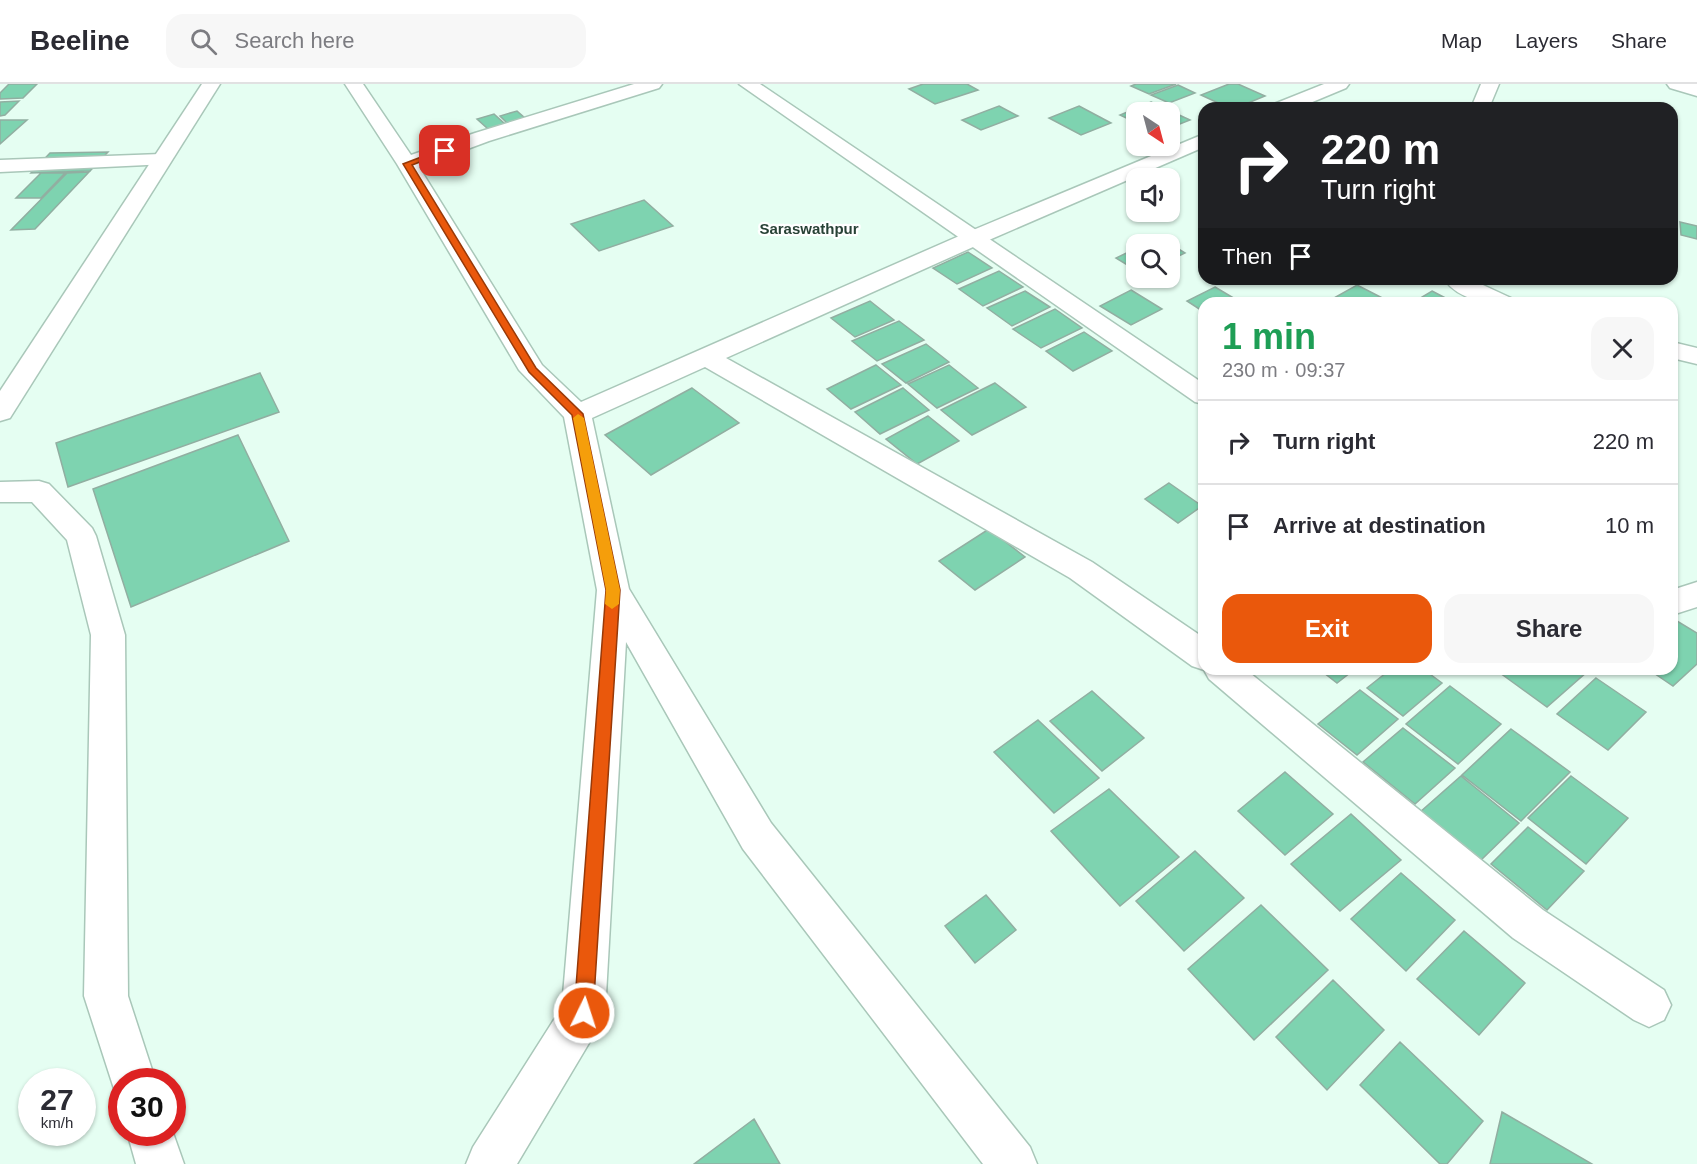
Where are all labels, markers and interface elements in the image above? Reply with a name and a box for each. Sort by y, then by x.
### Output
search box [166,14,586,68]
text: Beeline [30,25,130,56]
icon: search [187,25,220,58]
text: Search here [235,28,354,53]
text: Map [1441,29,1482,52]
text: Layers [1515,29,1578,52]
text: Share [1611,29,1667,52]
north arrow [1126,102,1180,156]
map controls [1126,102,1180,288]
pin [419,125,470,176]
icon: right [1222,126,1300,204]
text: 220 m [1321,126,1440,173]
icon: arrive [428,134,461,167]
button: sound [1126,168,1180,222]
text: Turn right [1321,175,1436,205]
district label: Saraswathpur [759,220,859,237]
button: search [1126,234,1180,288]
icon: arrive [1284,240,1317,273]
text: Then [1222,244,1272,269]
text: 1 min [1222,316,1316,357]
button: close [1591,317,1654,380]
text: 230 m · 09:37 [1222,359,1345,381]
icon: right [1222,426,1255,459]
text: Turn right [1273,429,1375,454]
text: 220 m [1593,429,1654,454]
icon: arrive [1222,510,1255,543]
text: Arrive at destination [1273,513,1486,538]
text: 10 m [1605,513,1654,538]
button: Exit [1222,594,1432,663]
button: Share [1444,594,1654,663]
position arrow [552,981,616,1045]
speed limit sign: 30 [108,1068,186,1146]
text: 27 [40,1083,74,1116]
text: km/h [41,1114,73,1131]

